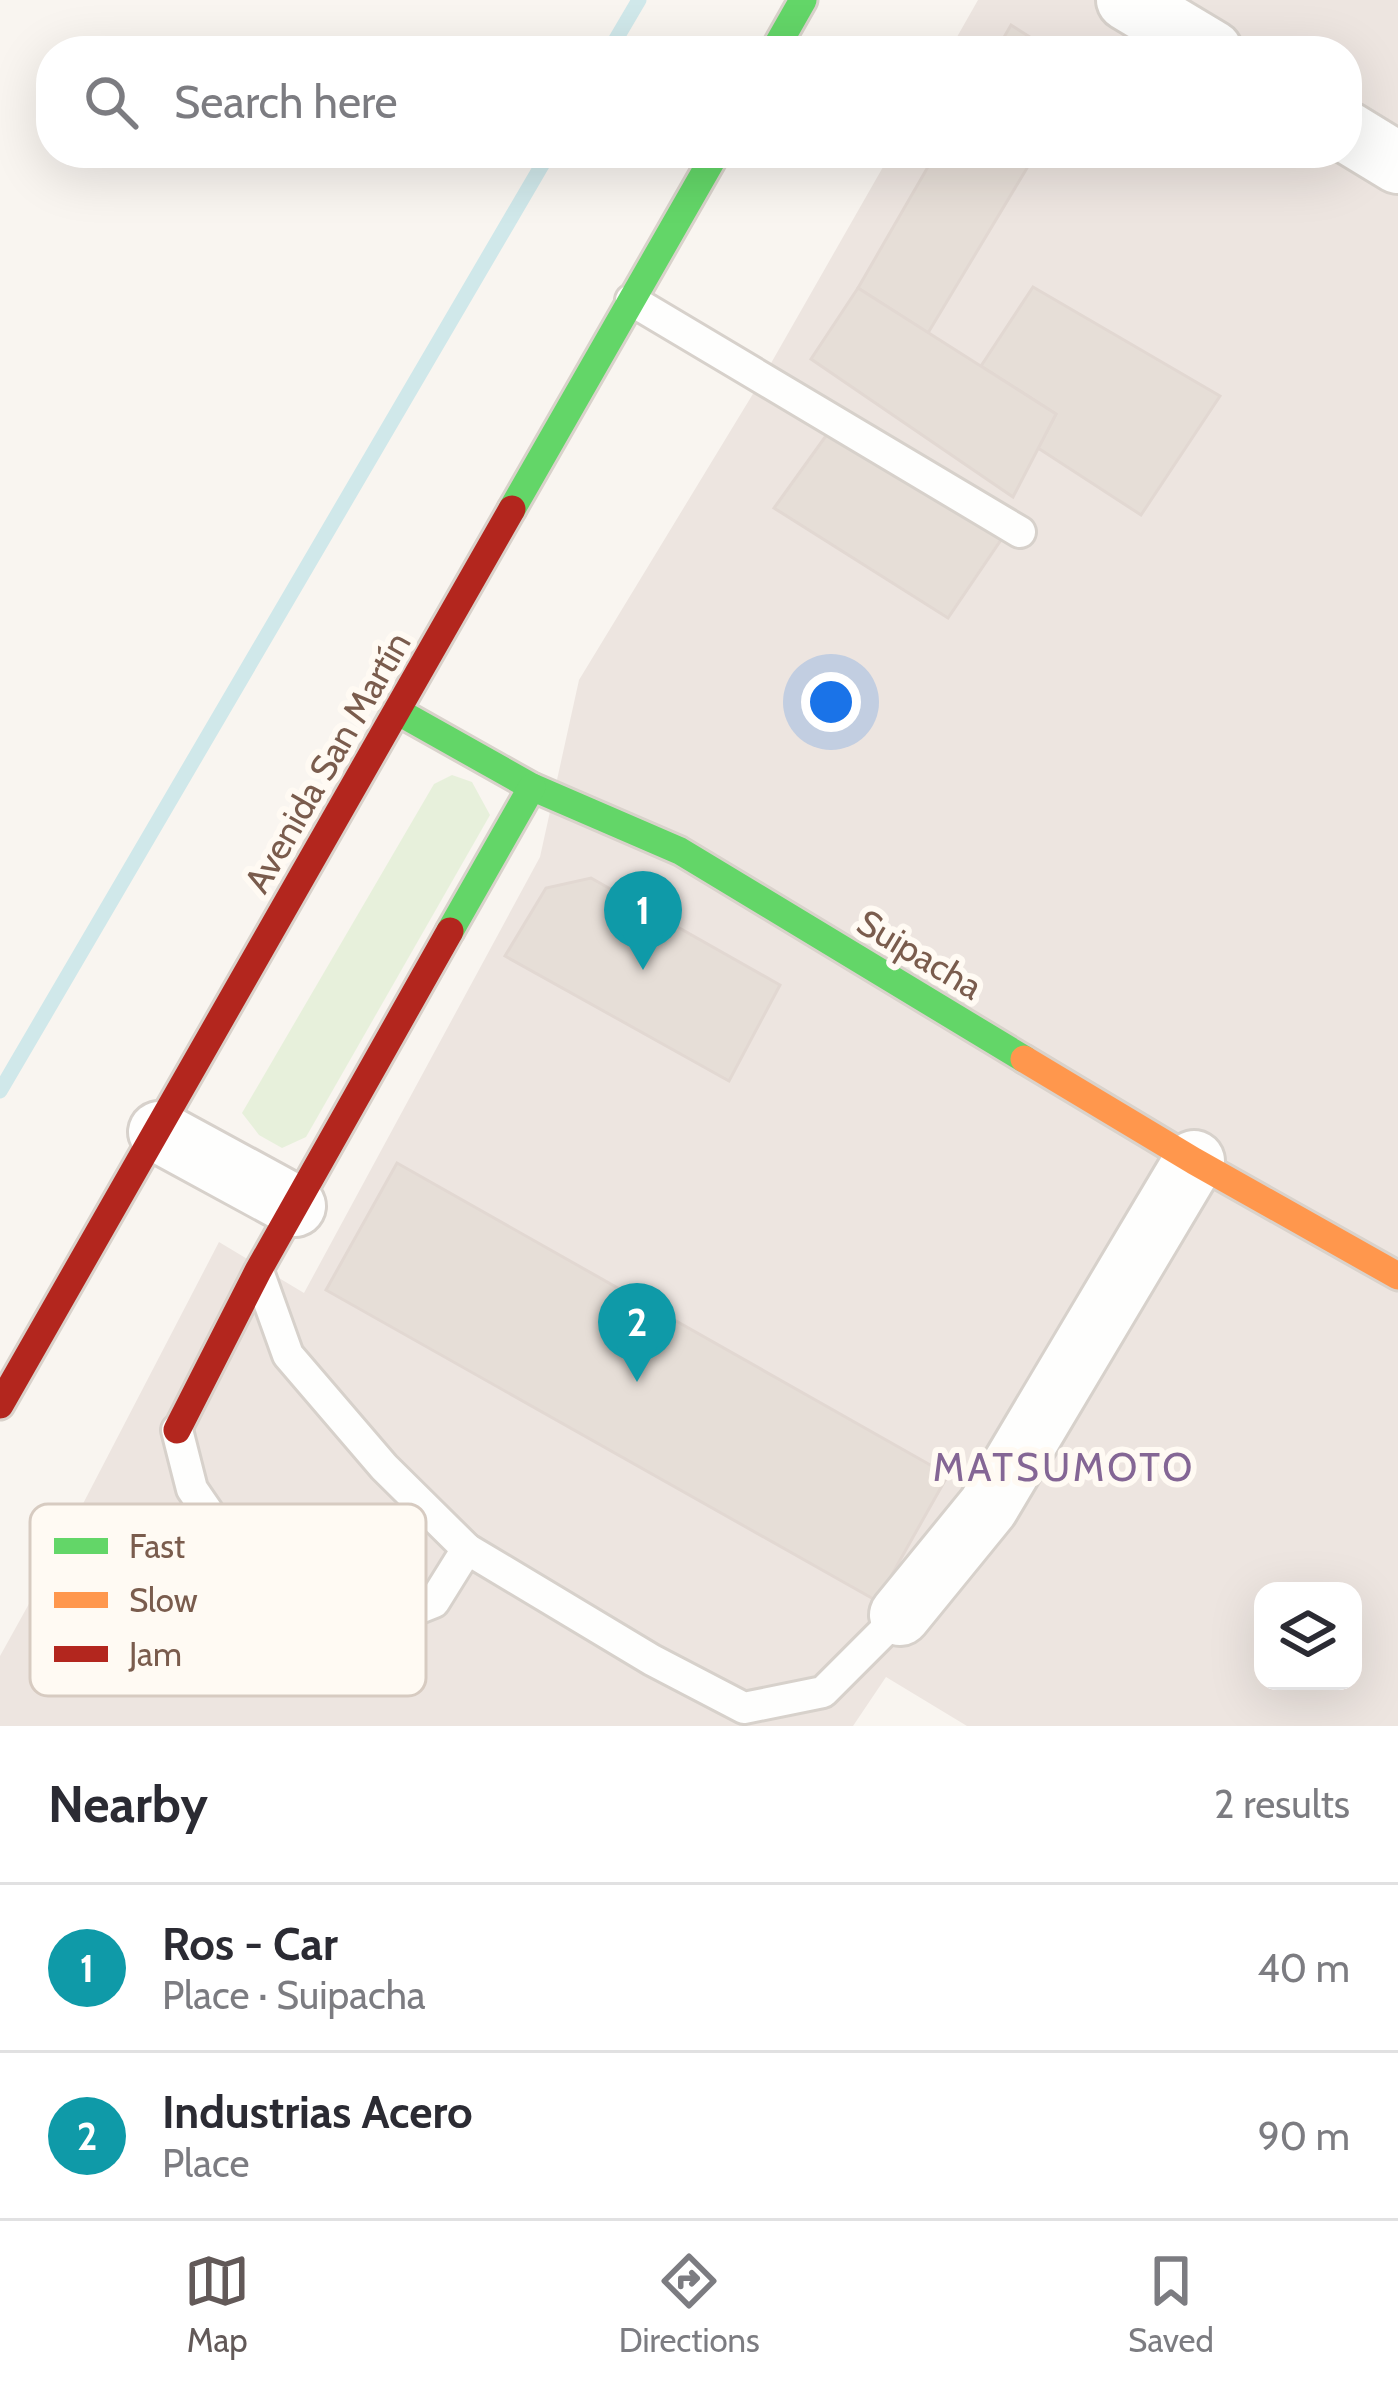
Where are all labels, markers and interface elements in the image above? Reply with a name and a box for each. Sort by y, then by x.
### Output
search box [36,36,1362,168]
icon: search [78,69,144,135]
text: Search here [174,75,398,129]
street label: Avenida San Martín [234,624,420,900]
your location [801,672,861,732]
pin: 1 [604,871,682,970]
street label: Suipacha [850,900,990,1008]
pin: 2 [598,1283,676,1382]
district label: MATSUMOTO [933,1443,1195,1491]
legend [30,1504,426,1696]
text: Fast [129,1526,185,1566]
text: Slow [129,1580,198,1620]
map controls [1254,1582,1362,1690]
button: layers [1254,1582,1362,1690]
text: Jam [128,1634,182,1674]
text: Nearby [48,1773,208,1835]
text: 2 results [1214,1780,1350,1828]
text: Ros - Car [162,1917,338,1971]
text: 1 [80,1944,94,1992]
text: 40 m [1257,1944,1350,1992]
text: Place · Suipacha [162,1971,426,2019]
text: Industrias Acero [162,2085,473,2139]
text: 2 [77,2112,97,2160]
text: 90 m [1258,2112,1350,2160]
text: Place [162,2139,249,2187]
tab: Map [184,2248,250,2360]
tab: Directions [619,2248,760,2360]
tab: Saved [1128,2248,1214,2360]

